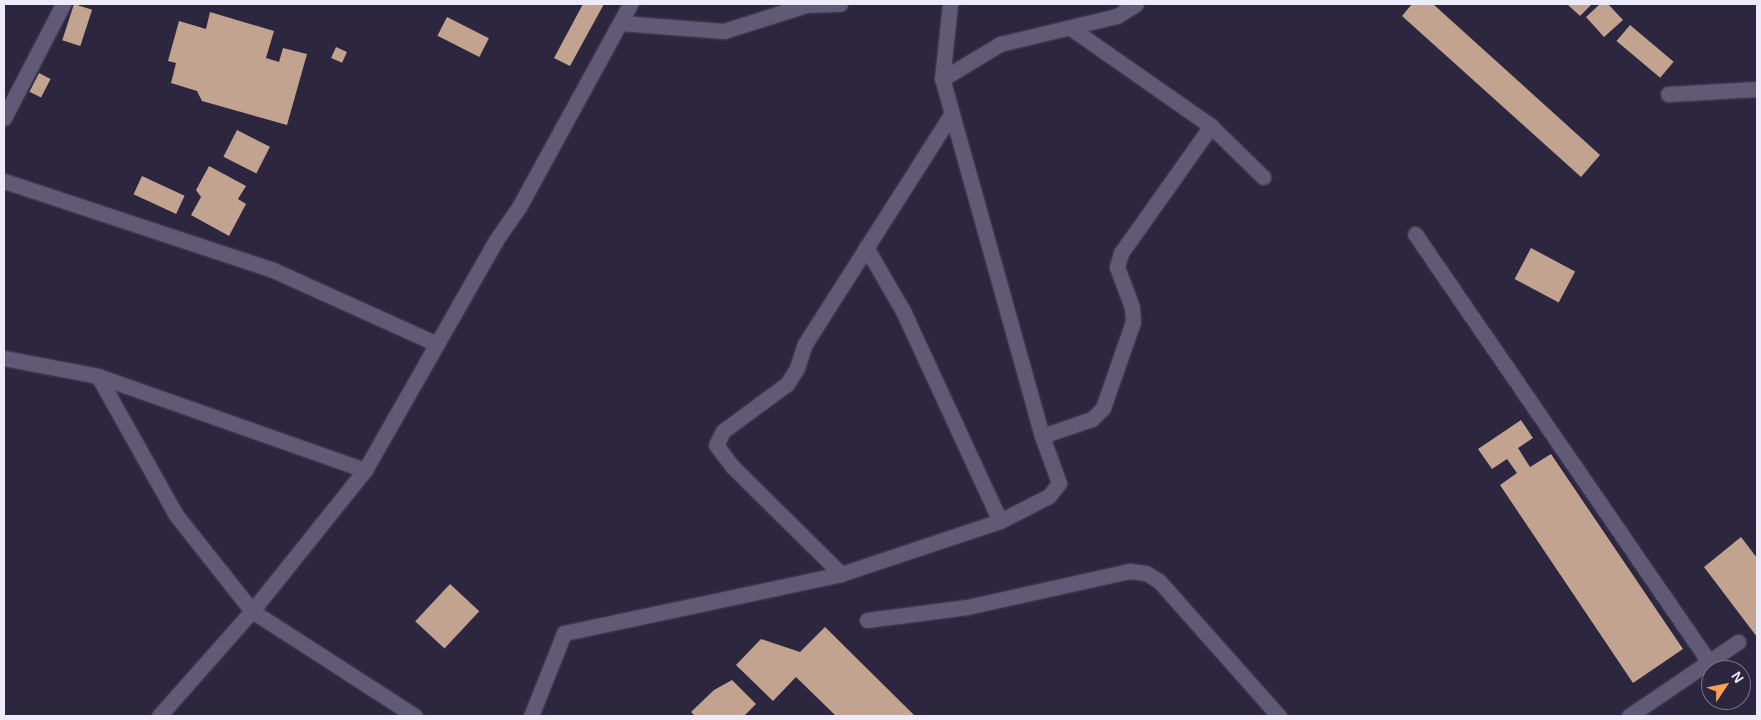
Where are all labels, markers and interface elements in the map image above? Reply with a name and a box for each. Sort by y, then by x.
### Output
north arrow [1701,660,1751,710]
text: N [1728,669,1747,686]

